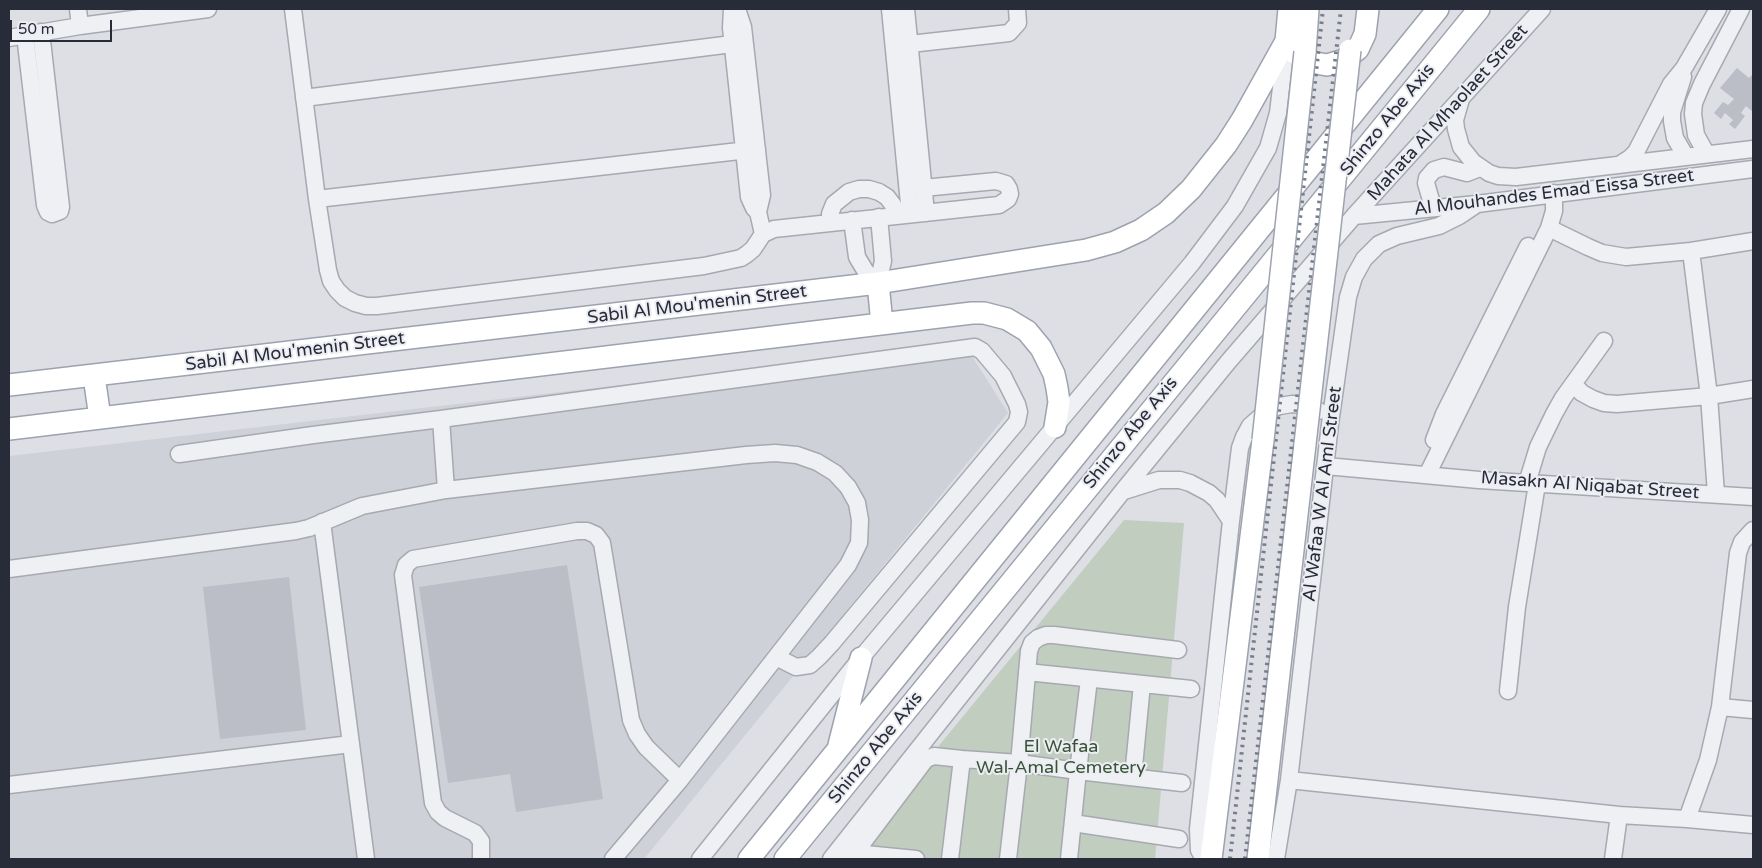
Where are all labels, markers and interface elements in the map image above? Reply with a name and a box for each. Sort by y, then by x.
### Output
scale bar [12,10,115,42]
text: 50 m [18,20,55,38]
street label: Mahata Al Mhaolaet Street [1363,20,1533,206]
street label: Shinzo Abe Axis [1336,60,1440,180]
street label: Al Mouhandes Emad Eissa Street [1413,165,1695,221]
street label: Sabil Al Mou'menin Street [586,281,808,329]
street label: Sabil Al Mou'menin Street [184,328,406,376]
street label: Shinzo Abe Axis [1079,373,1183,493]
street label: Al Wafaa W Al Aml Street [1299,385,1347,603]
street label: Masakn Al Niqabat Street [1480,468,1700,504]
street label: Shinzo Abe Axis [824,688,928,808]
park label: El Wafaa Wal-Amal Cemetery [976,736,1146,779]

